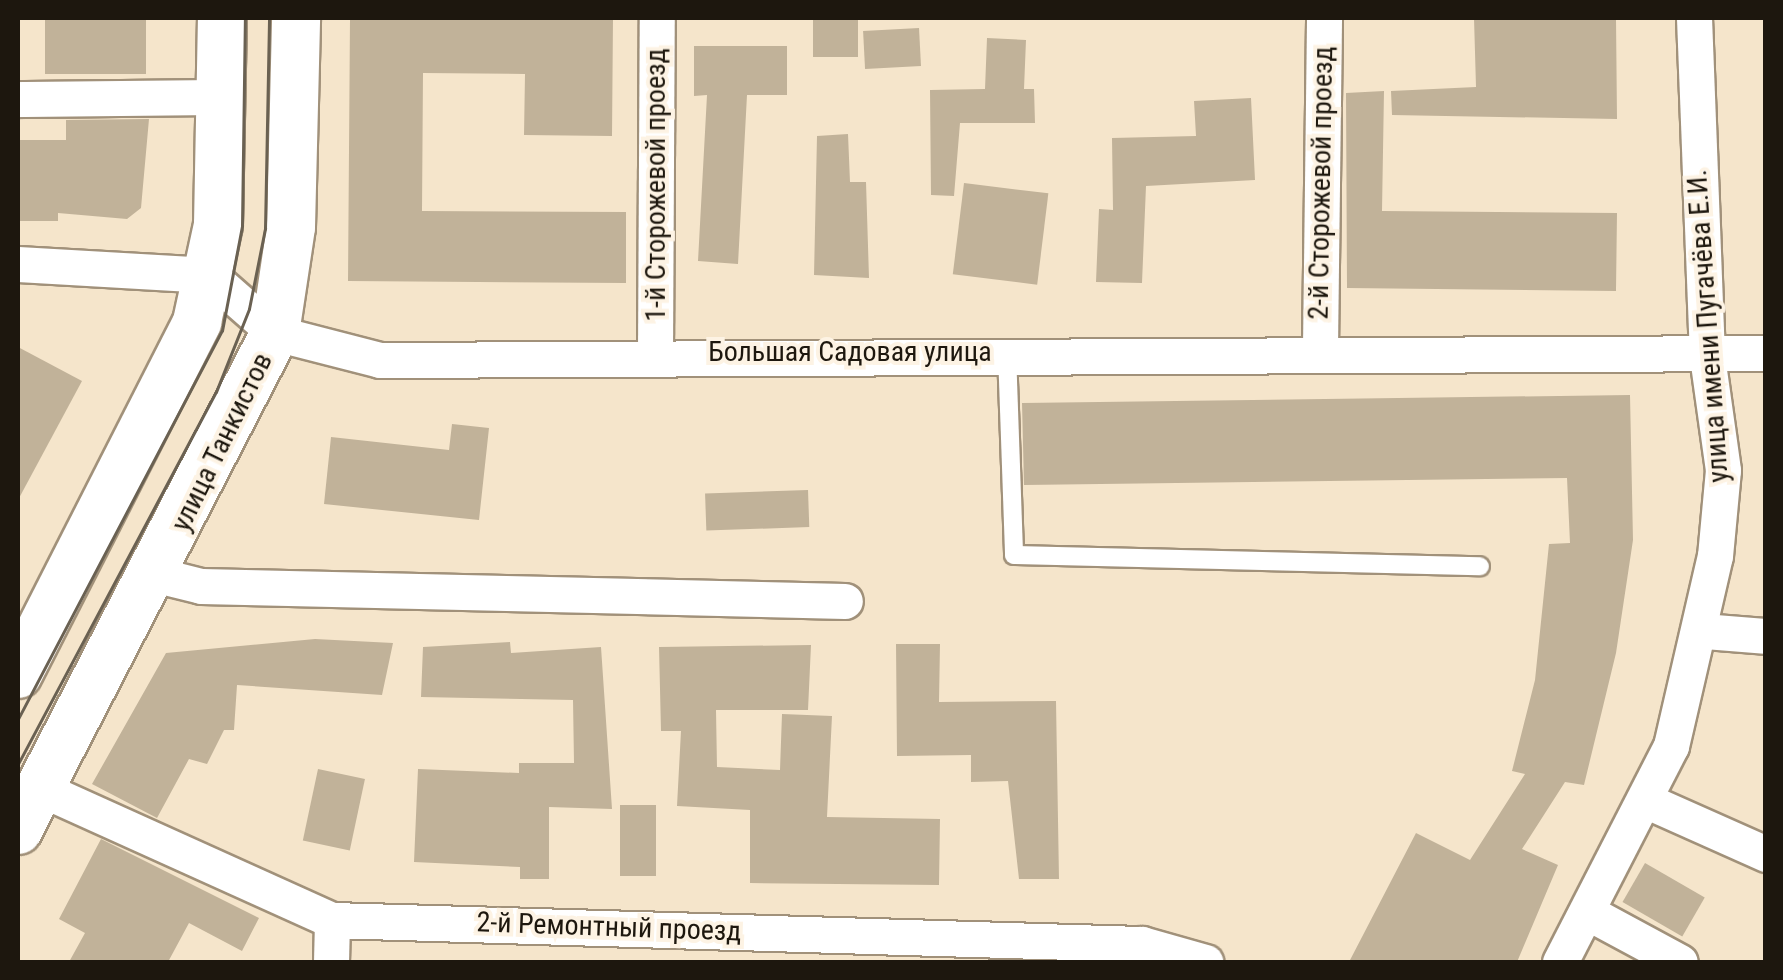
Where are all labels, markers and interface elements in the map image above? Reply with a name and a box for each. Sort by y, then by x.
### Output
street label: 2-й Сторожевой проезд [1302,46,1340,320]
street label: 1-й Сторожевой проезд [639,48,673,322]
street label: улица имени Пугачёва Е.И. [1680,168,1736,484]
street label: Большая Садовая улица [708,335,992,369]
street label: улица Танкистов [164,347,280,537]
street label: 2-й Ремонтный проезд [476,906,742,948]

